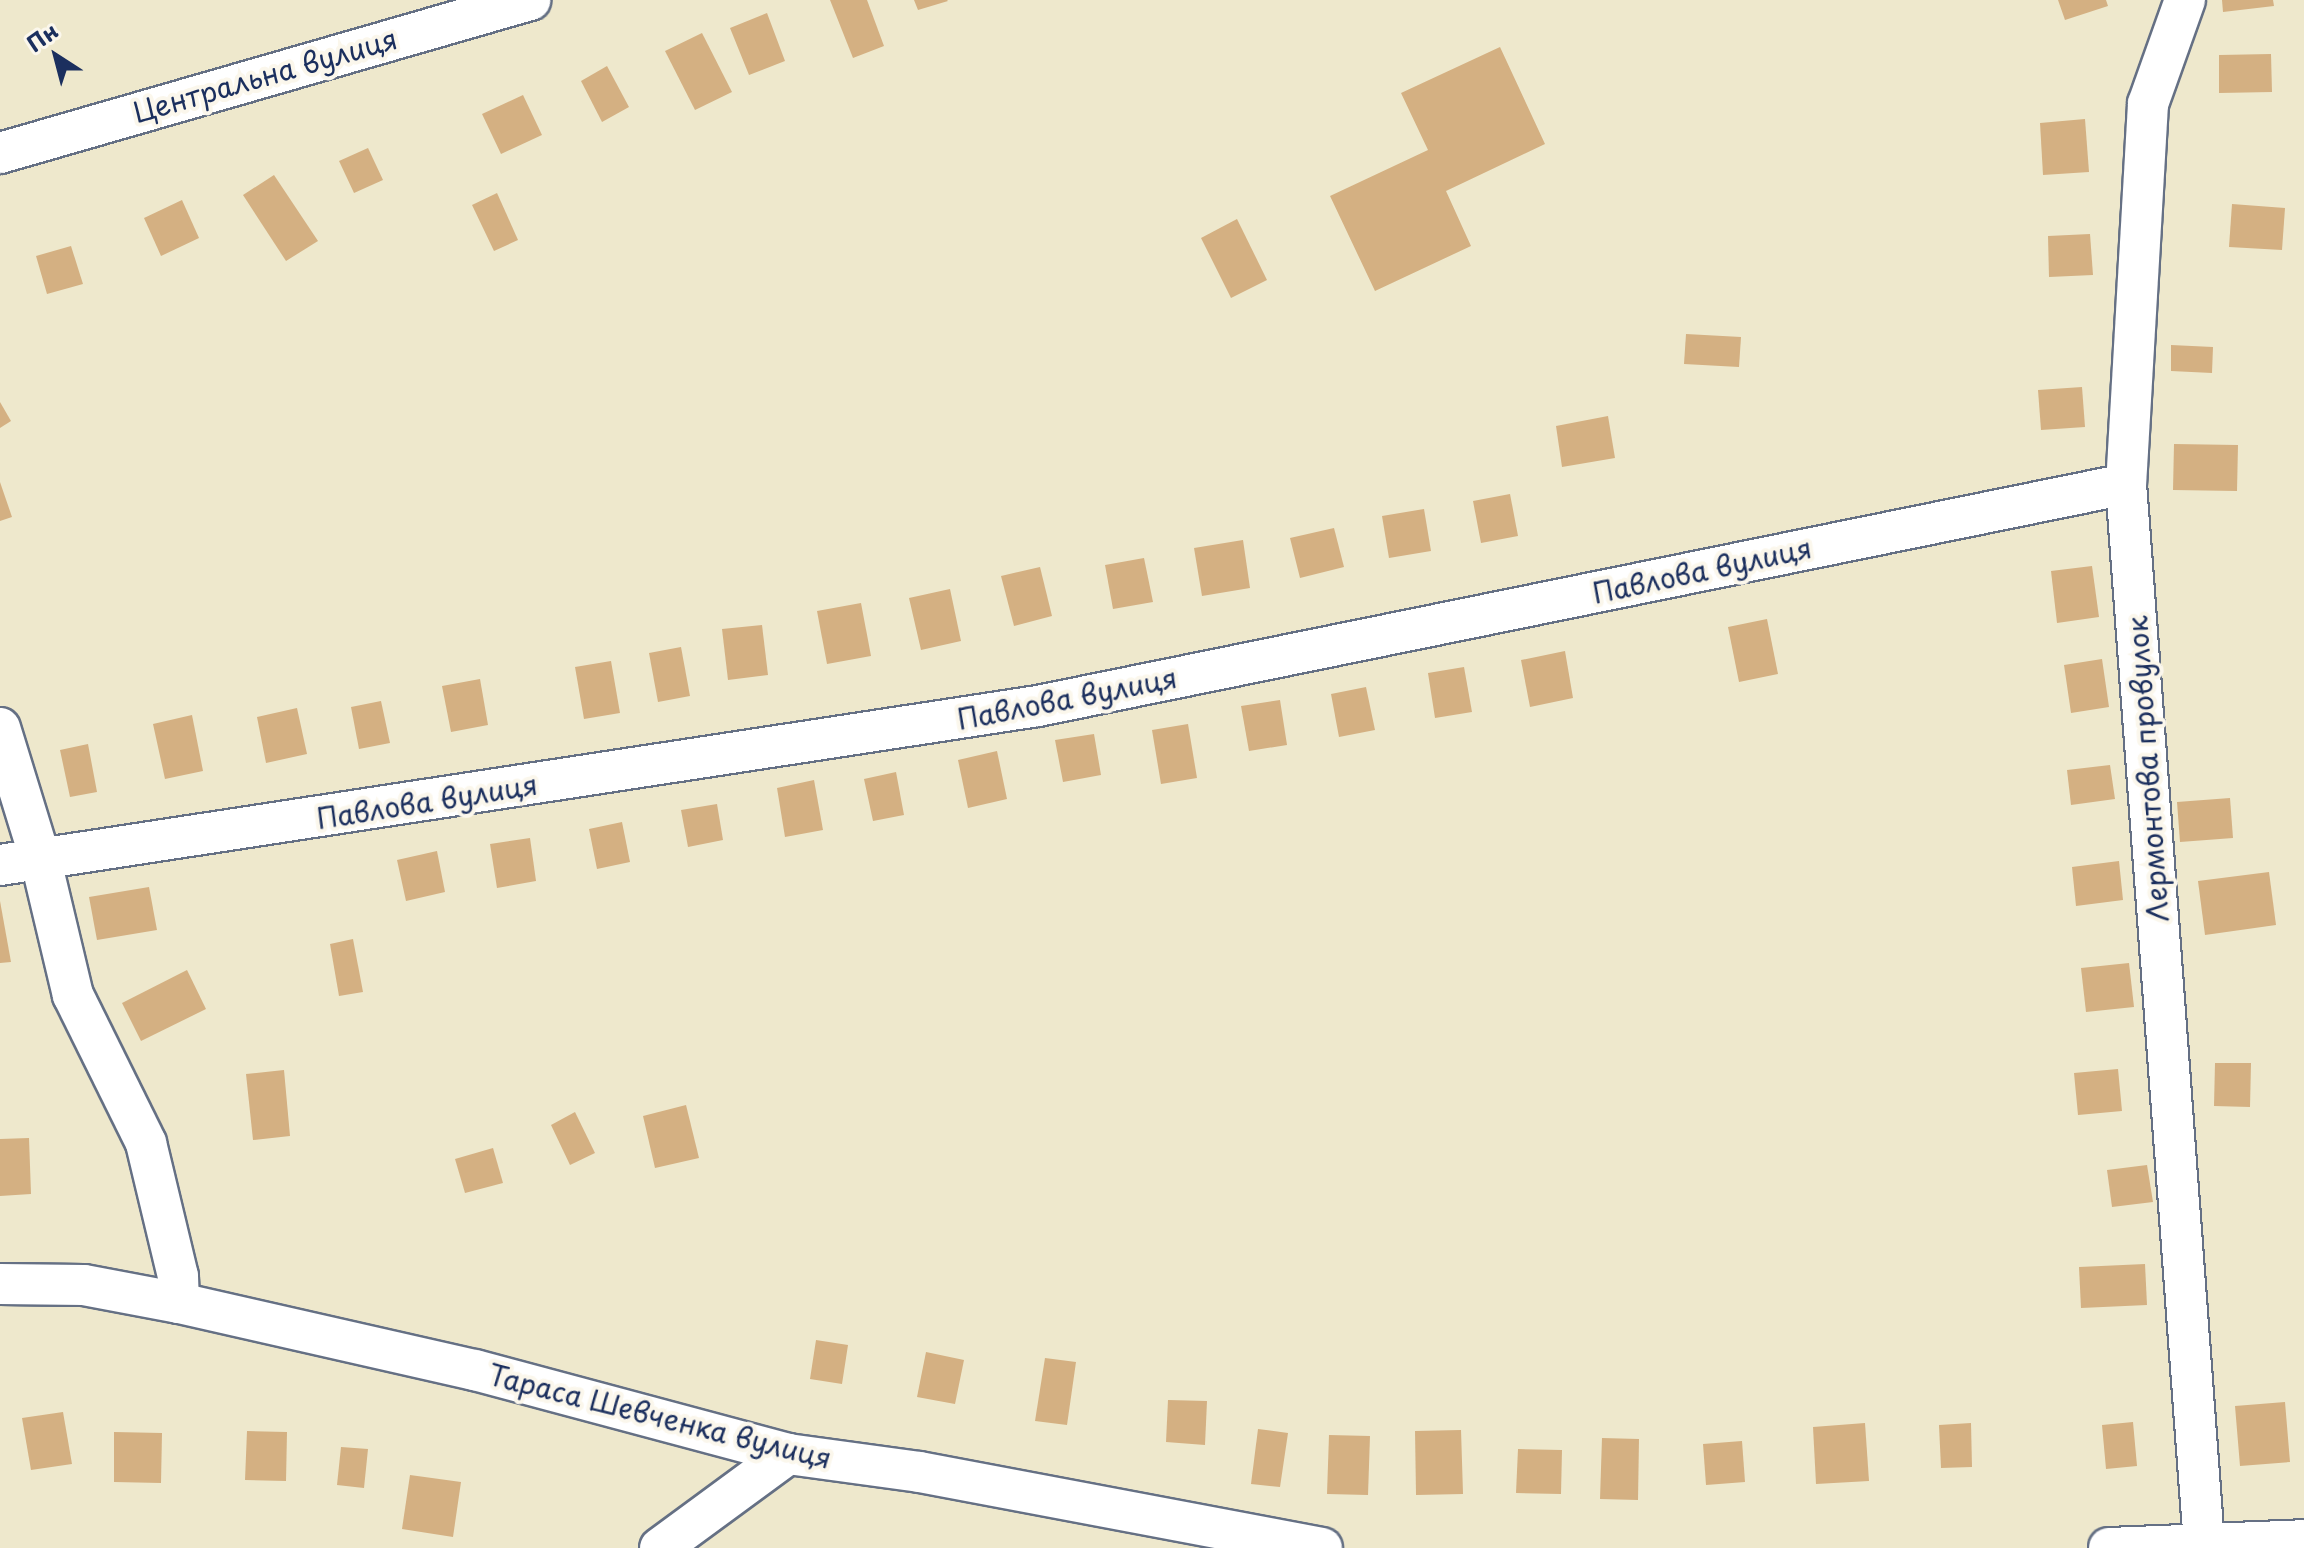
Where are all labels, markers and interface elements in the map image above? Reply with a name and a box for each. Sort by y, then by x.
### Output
text: Пн [19,13,64,59]
north arrow [16,16,96,96]
street label: Центральна вулиця [128,21,402,129]
street label: Павлова вулиця [1589,530,1815,610]
street label: Лермонтова провулок [2120,615,2174,923]
street label: Павлова вулиця [954,660,1180,736]
street label: Павлова вулиця [314,767,540,835]
street label: Тараса Шевченка вулиця [483,1356,837,1476]

